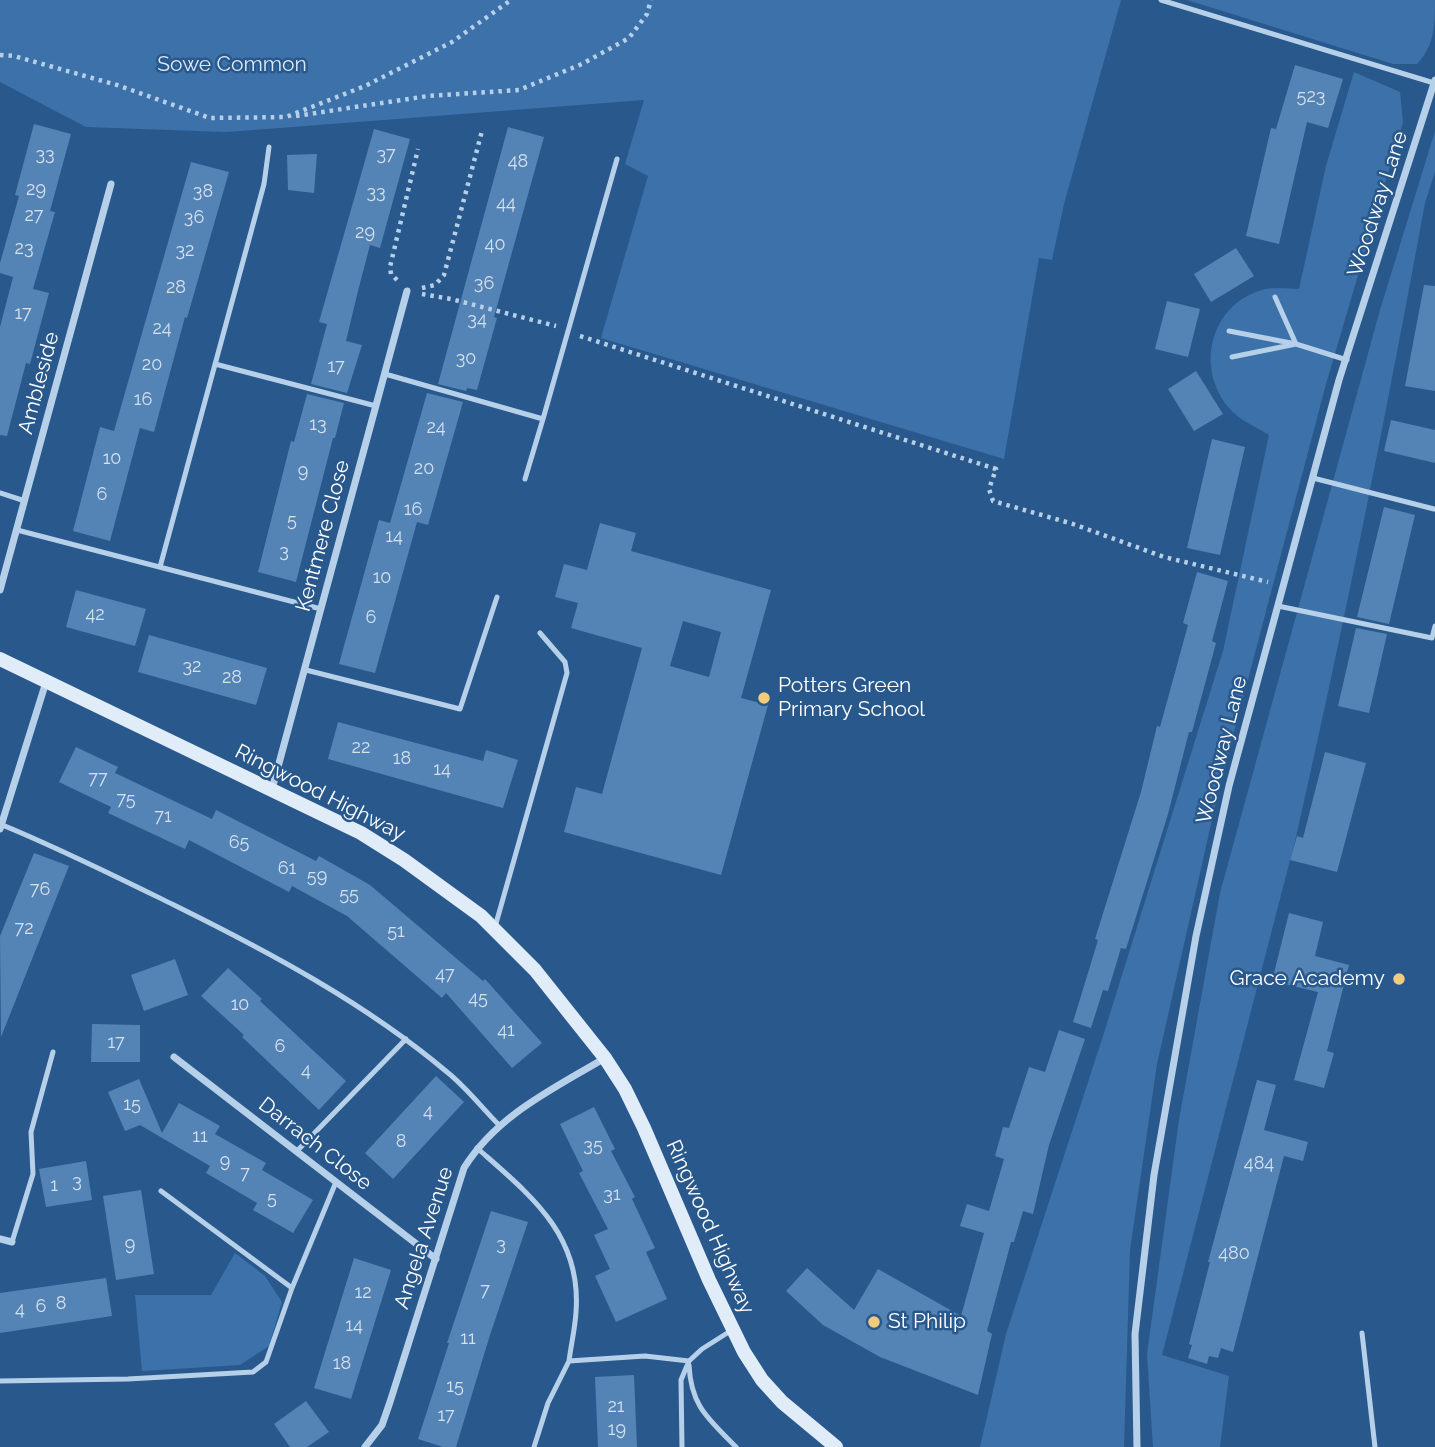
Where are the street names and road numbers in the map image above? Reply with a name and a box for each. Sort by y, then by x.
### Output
street label: Woodway Lane [1343,128,1413,280]
street label: Ambleside [13,329,65,437]
street label: Kentmere Close [291,458,355,614]
street label: Woodway Lane [1191,673,1253,827]
street label: Ringwood Highway [231,739,409,847]
street label: Darrach Close [253,1092,377,1196]
street label: Ringwood Highway [660,1136,760,1318]
street label: Angela Avenue [389,1164,459,1312]

